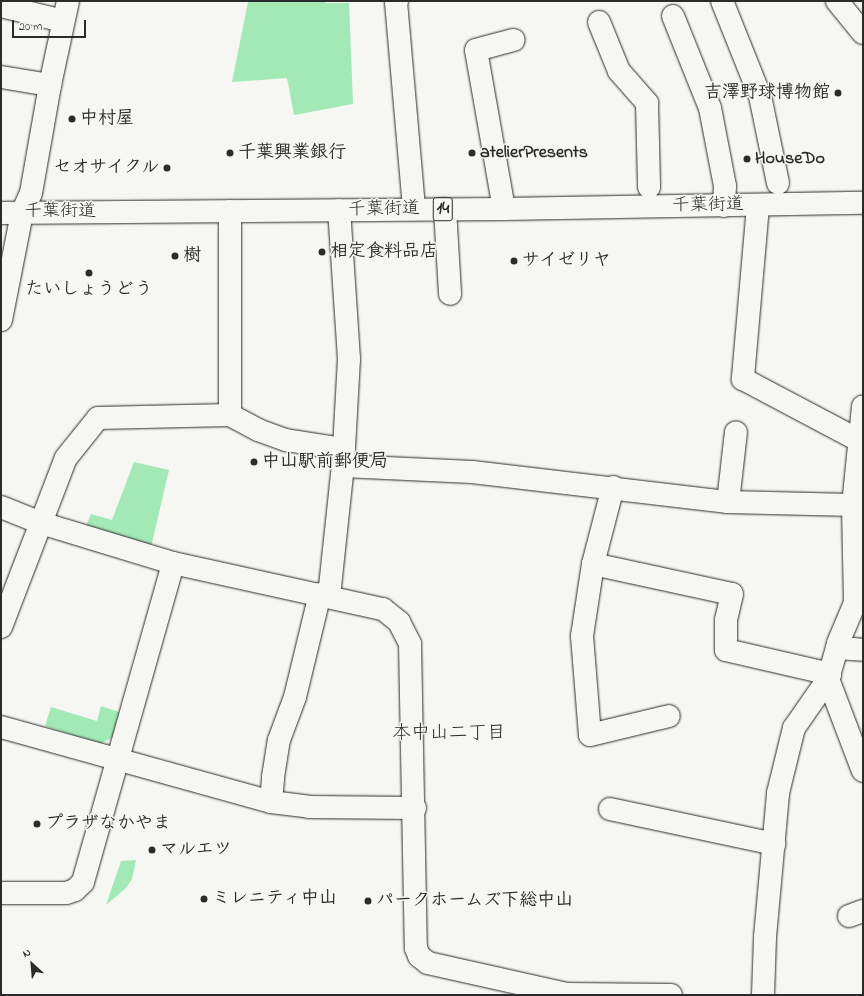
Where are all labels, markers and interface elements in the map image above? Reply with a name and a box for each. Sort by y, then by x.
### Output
scale bar [14,12,88,38]
text: 20 m [19,18,42,36]
place label: 吉澤野球博物館 [704,82,830,104]
marker: 吉澤野球博物館 [833,88,843,98]
place label: 中村屋 [80,108,134,130]
marker: 中村屋 [67,114,77,124]
place label: 千葉興業銀行 [238,142,346,164]
place label: atelierPresents [480,142,588,164]
marker: 千葉興業銀行 [225,148,235,158]
marker: atelierPresents [467,148,477,158]
place label: HouseDo [755,148,825,170]
marker: HouseDo [742,154,752,164]
place label: セオサイクル [51,157,159,179]
marker: セオサイクル [162,163,172,173]
road number: 14 [432,194,454,224]
street label: 千葉街道 [672,195,744,217]
street label: 千葉街道 [348,199,420,221]
street label: 千葉街道 [24,201,96,223]
place label: 相定食料品店 [330,241,438,263]
place label: 樹 [183,245,201,267]
marker: 相定食料品店 [317,247,327,257]
place label: サイゼリヤ [522,250,612,272]
marker: 樹 [170,251,180,261]
marker: サイゼリヤ [509,256,519,266]
marker: たいしょうどう [84,268,94,278]
place label: たいしょうどう [26,279,152,301]
place label: 中山駅前郵便局 [262,451,388,473]
marker: 中山駅前郵便局 [249,457,259,467]
district label: 本中山二丁目 [392,723,506,745]
place label: プラザなかやま [45,813,171,835]
marker: プラザなかやま [32,819,42,829]
place label: マルエツ [160,839,232,861]
marker: マルエツ [147,845,157,855]
place label: ミレニティ中山 [212,888,338,910]
place label: パークホームズ下総中山 [376,890,574,912]
marker: ミレニティ中山 [199,894,209,904]
marker: パークホームズ下総中山 [363,896,373,906]
north arrow [12,944,52,984]
text: N [20,944,34,962]

